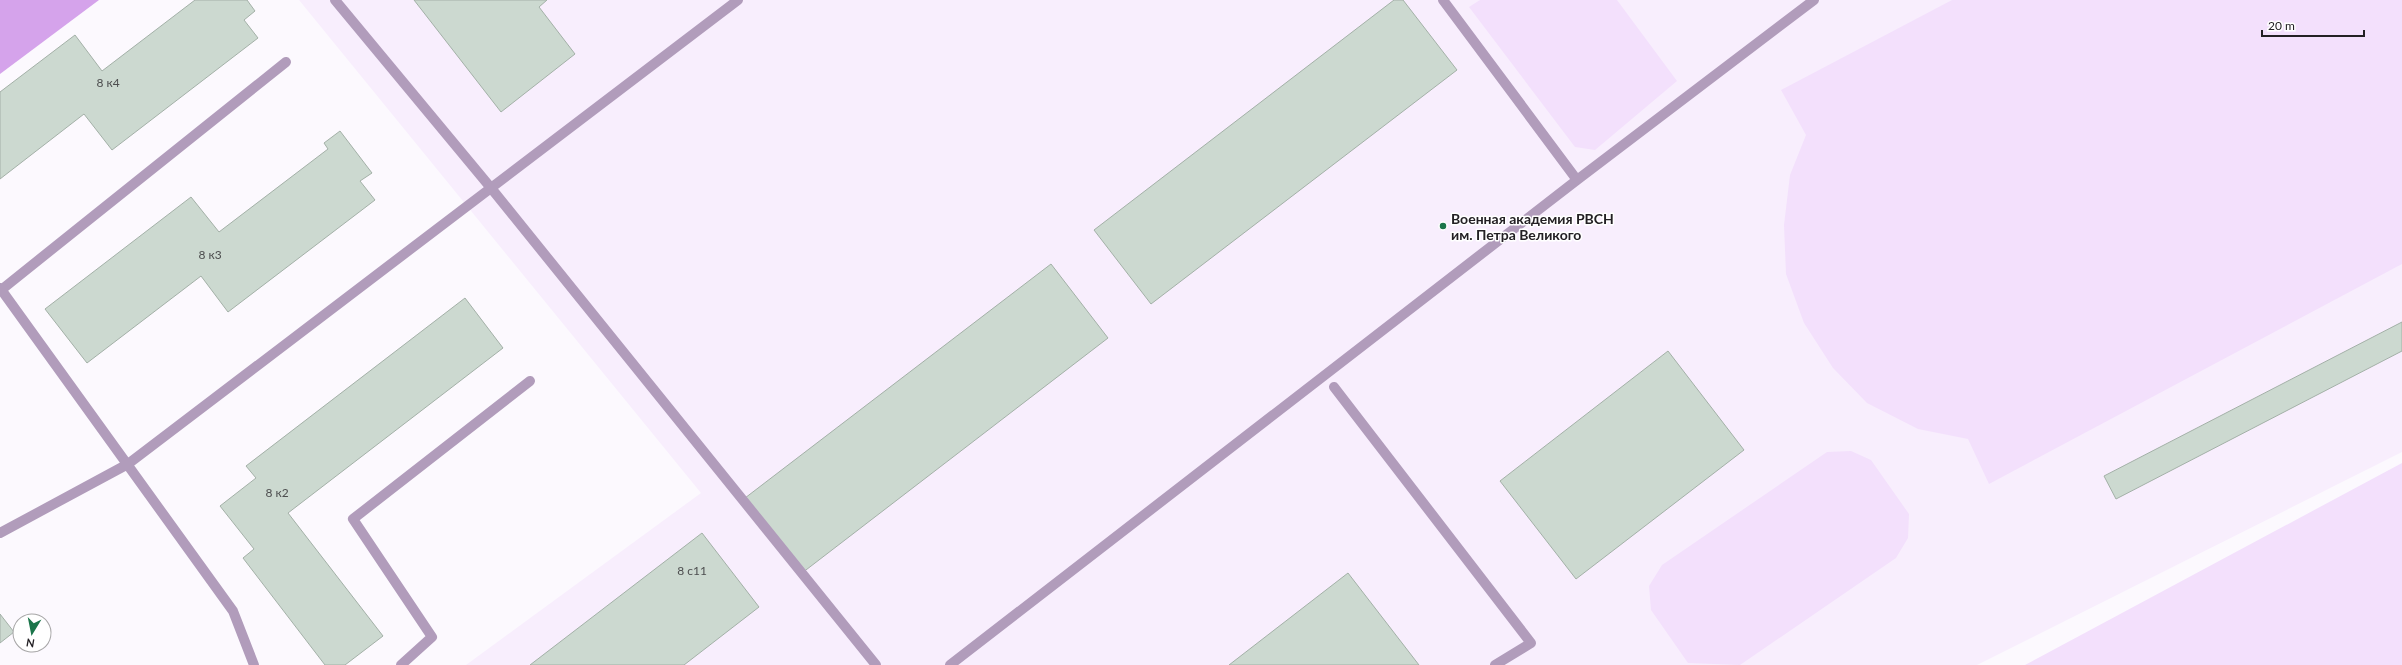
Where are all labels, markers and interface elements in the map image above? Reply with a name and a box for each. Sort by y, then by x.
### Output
scale bar [2262,12,2364,38]
text: 20 m [2268,18,2295,33]
house number: 8 к4 [96,75,120,90]
place label: Военная академия РВСН им. Петра Великого [1451,210,1614,243]
marker: Военная академия РВСН им. Петра Великого [1438,221,1448,231]
house number: 8 к3 [198,247,222,262]
house number: 8 к2 [265,485,289,500]
house number: 8 с11 [677,563,707,578]
north arrow [12,613,52,653]
text: N [25,636,35,650]

